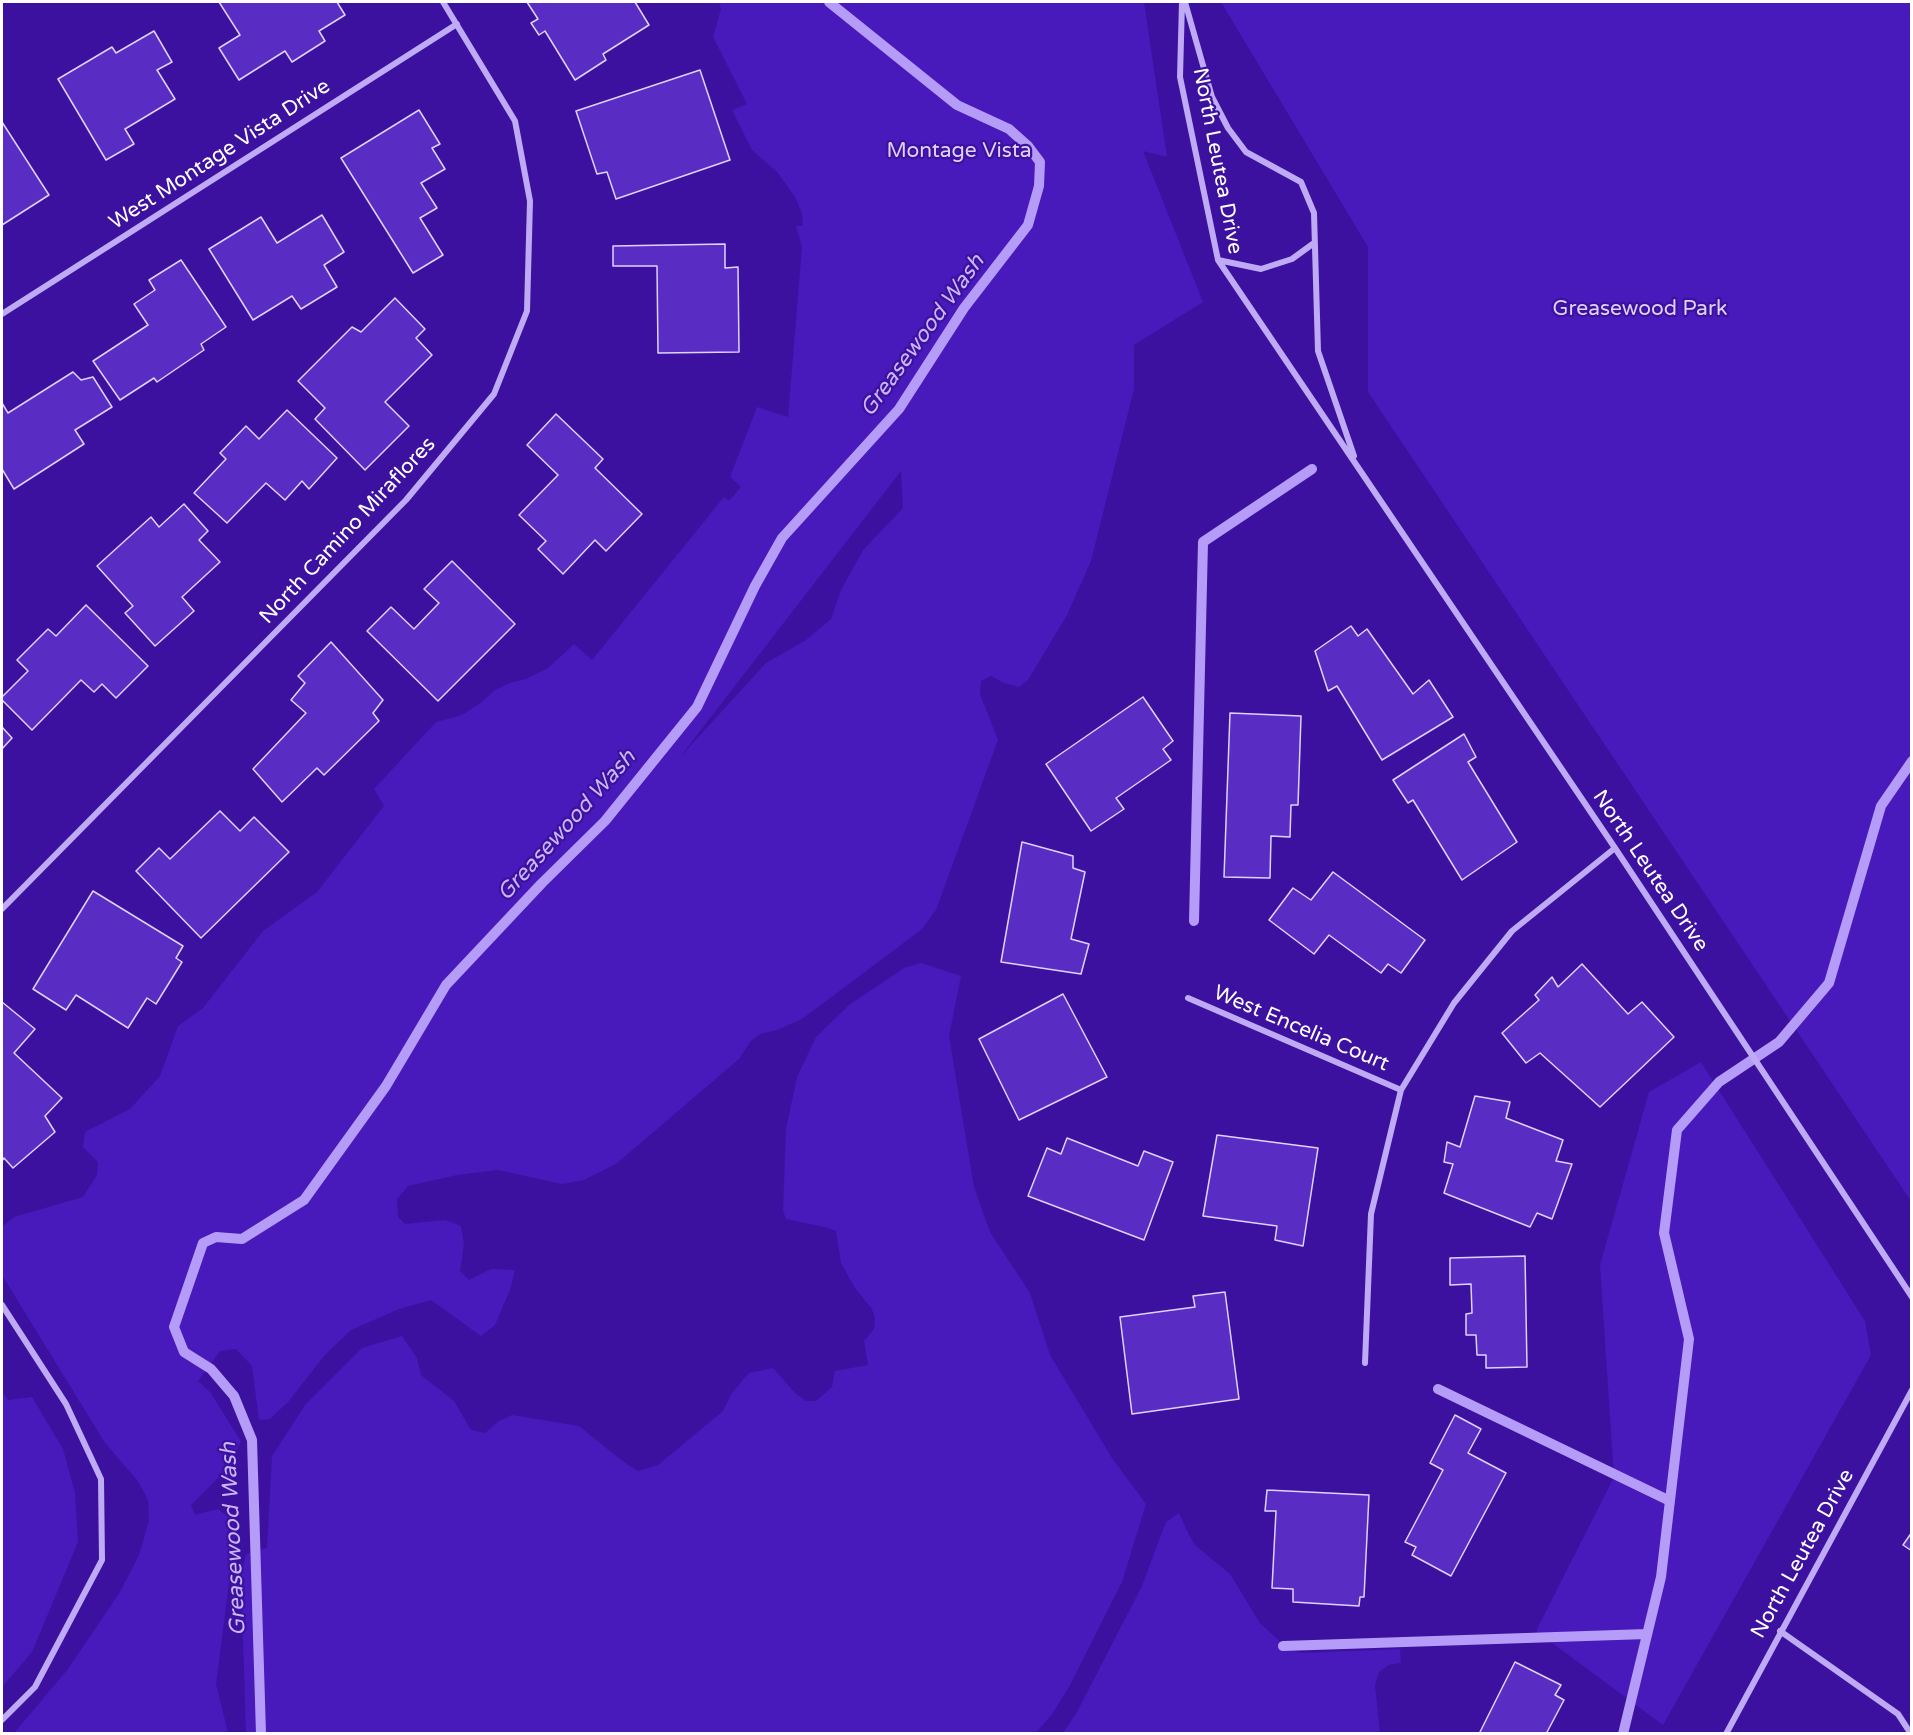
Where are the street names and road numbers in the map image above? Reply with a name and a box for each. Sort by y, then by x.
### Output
street label: North Leutea Drive [1187,66,1247,256]
street label: West Montage Vista Drive [105,74,335,236]
street label: North Camino Miraflores [255,432,441,630]
street label: North Leutea Drive [1587,786,1713,956]
street label: West Encelia Court [1209,981,1393,1077]
street label: North Leutea Drive [1746,1465,1860,1643]

